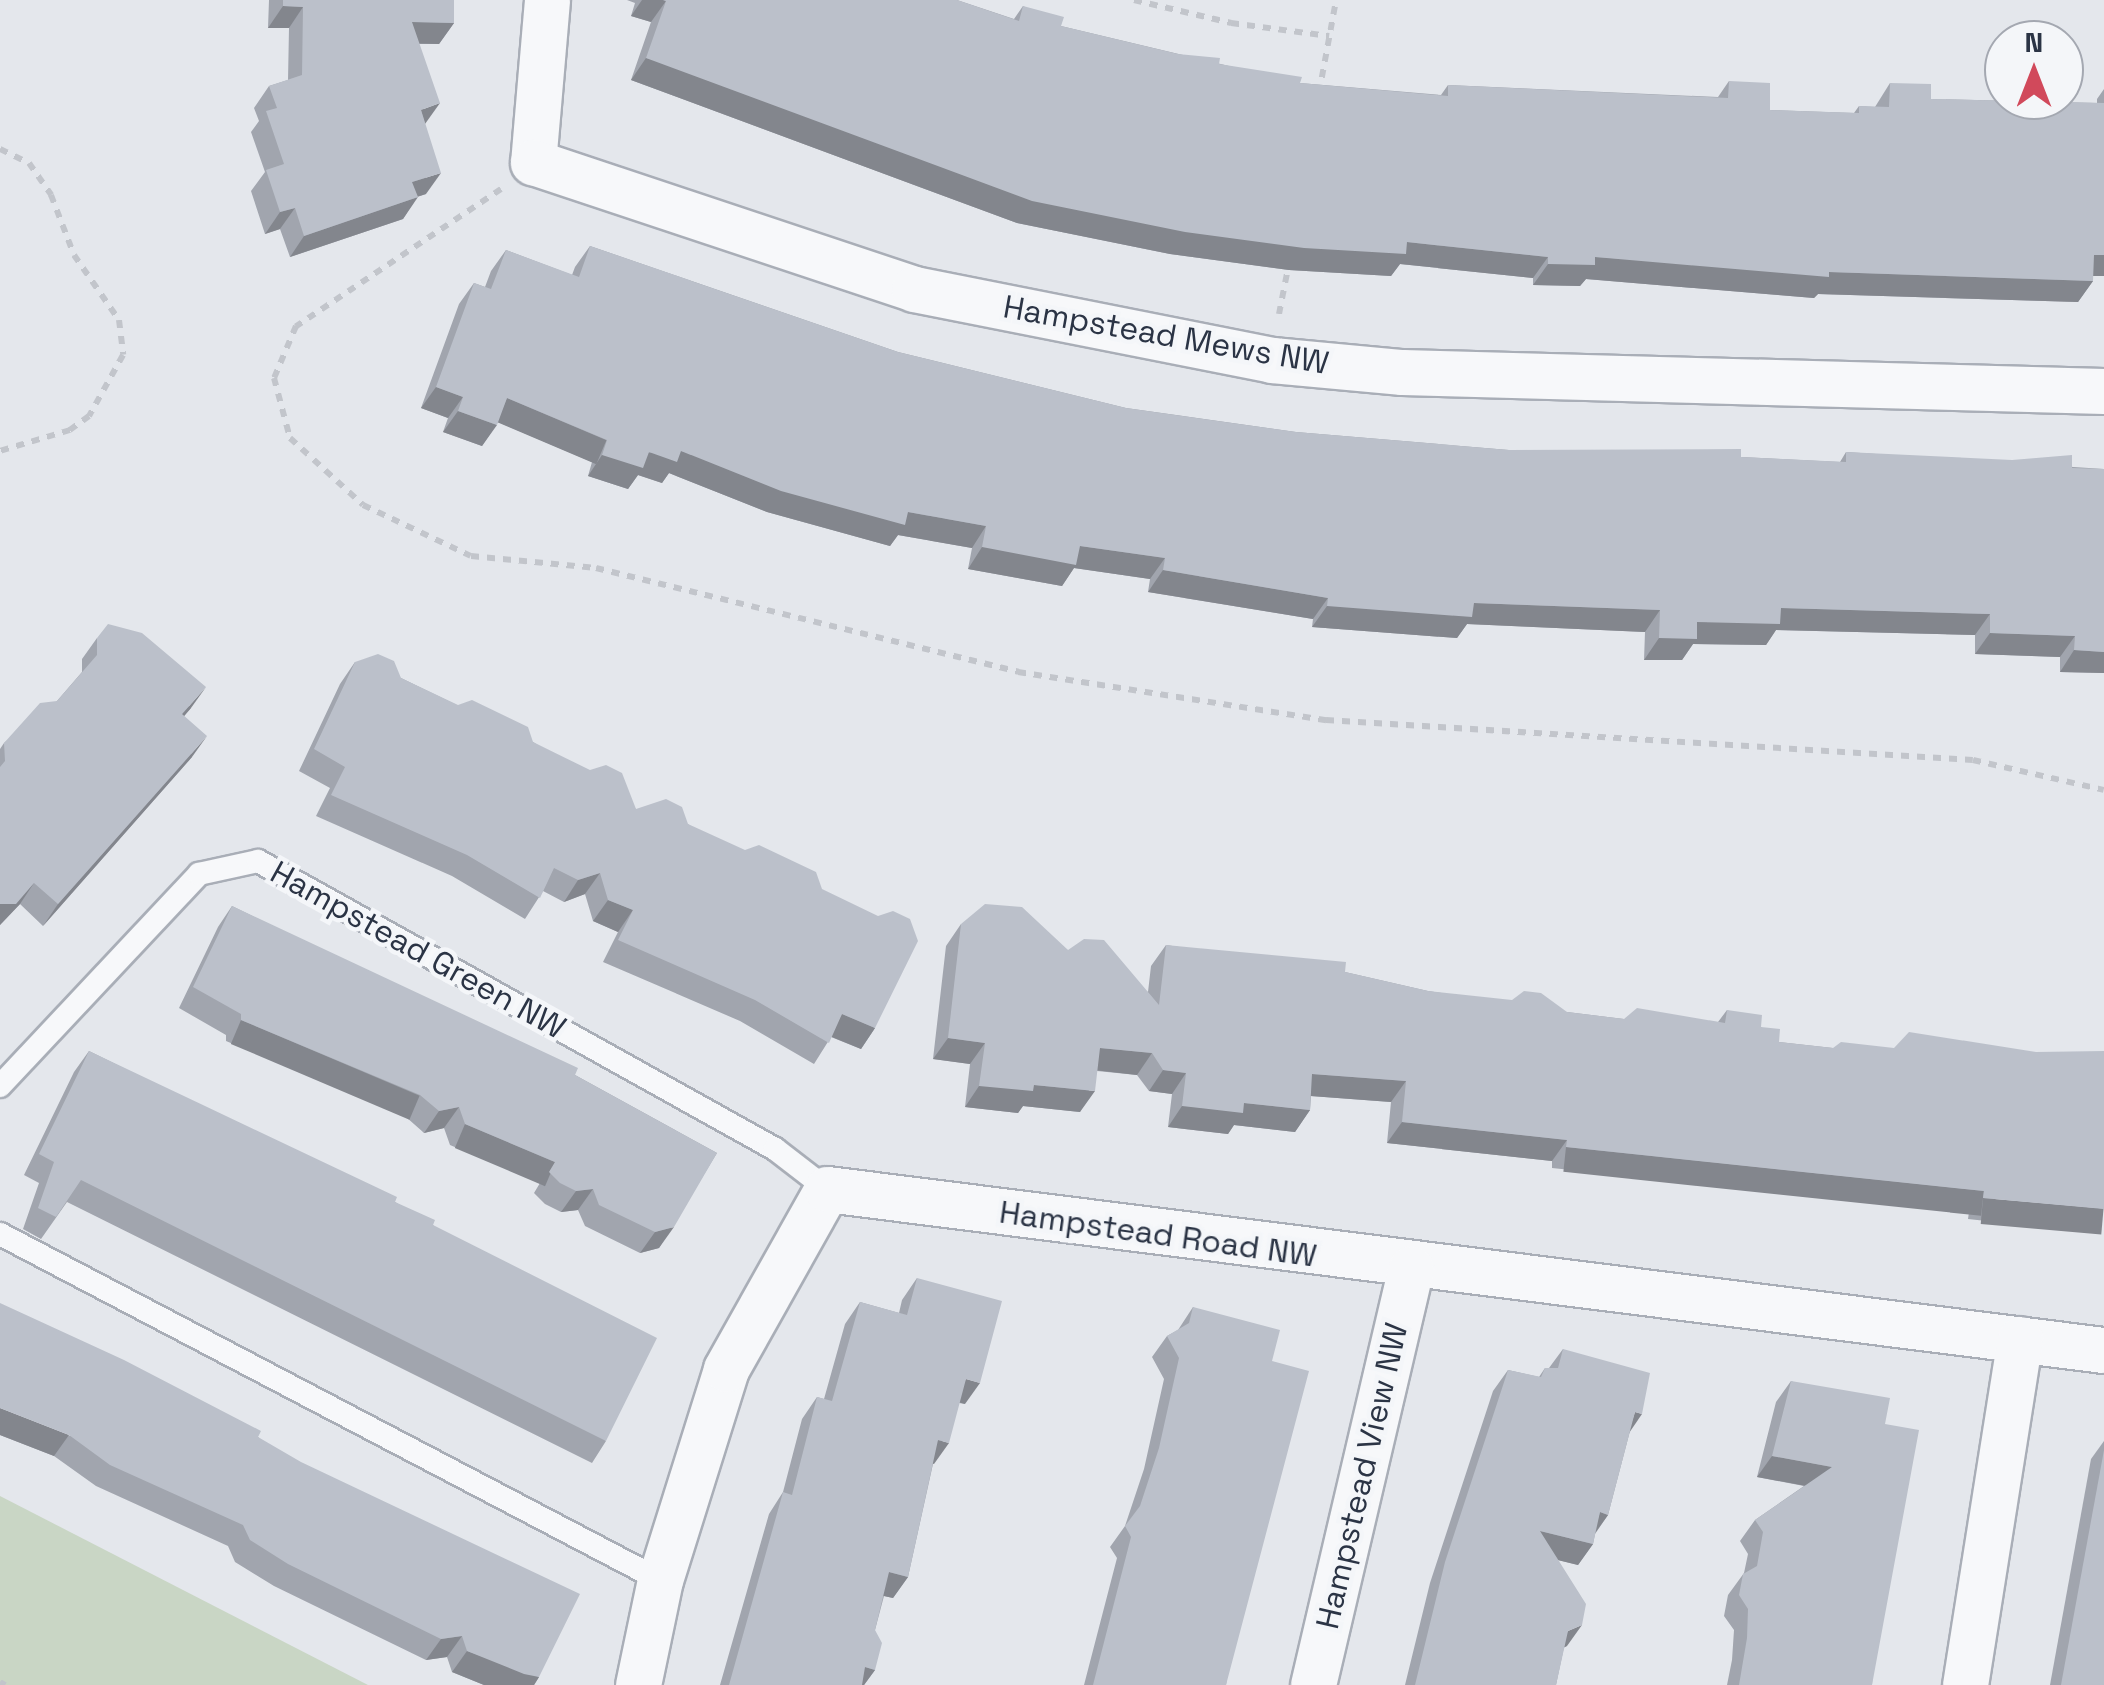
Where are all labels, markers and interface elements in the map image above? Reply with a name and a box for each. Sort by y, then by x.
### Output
north arrow [1984,20,2084,120]
text: N [2025,24,2043,60]
street label: Hampstead Mews NW [1000,287,1332,383]
street label: Hampstead Green NW [264,853,572,1047]
street label: Hampstead Road NW [997,1193,1319,1275]
street label: Hampstead View NW [1308,1319,1416,1633]

